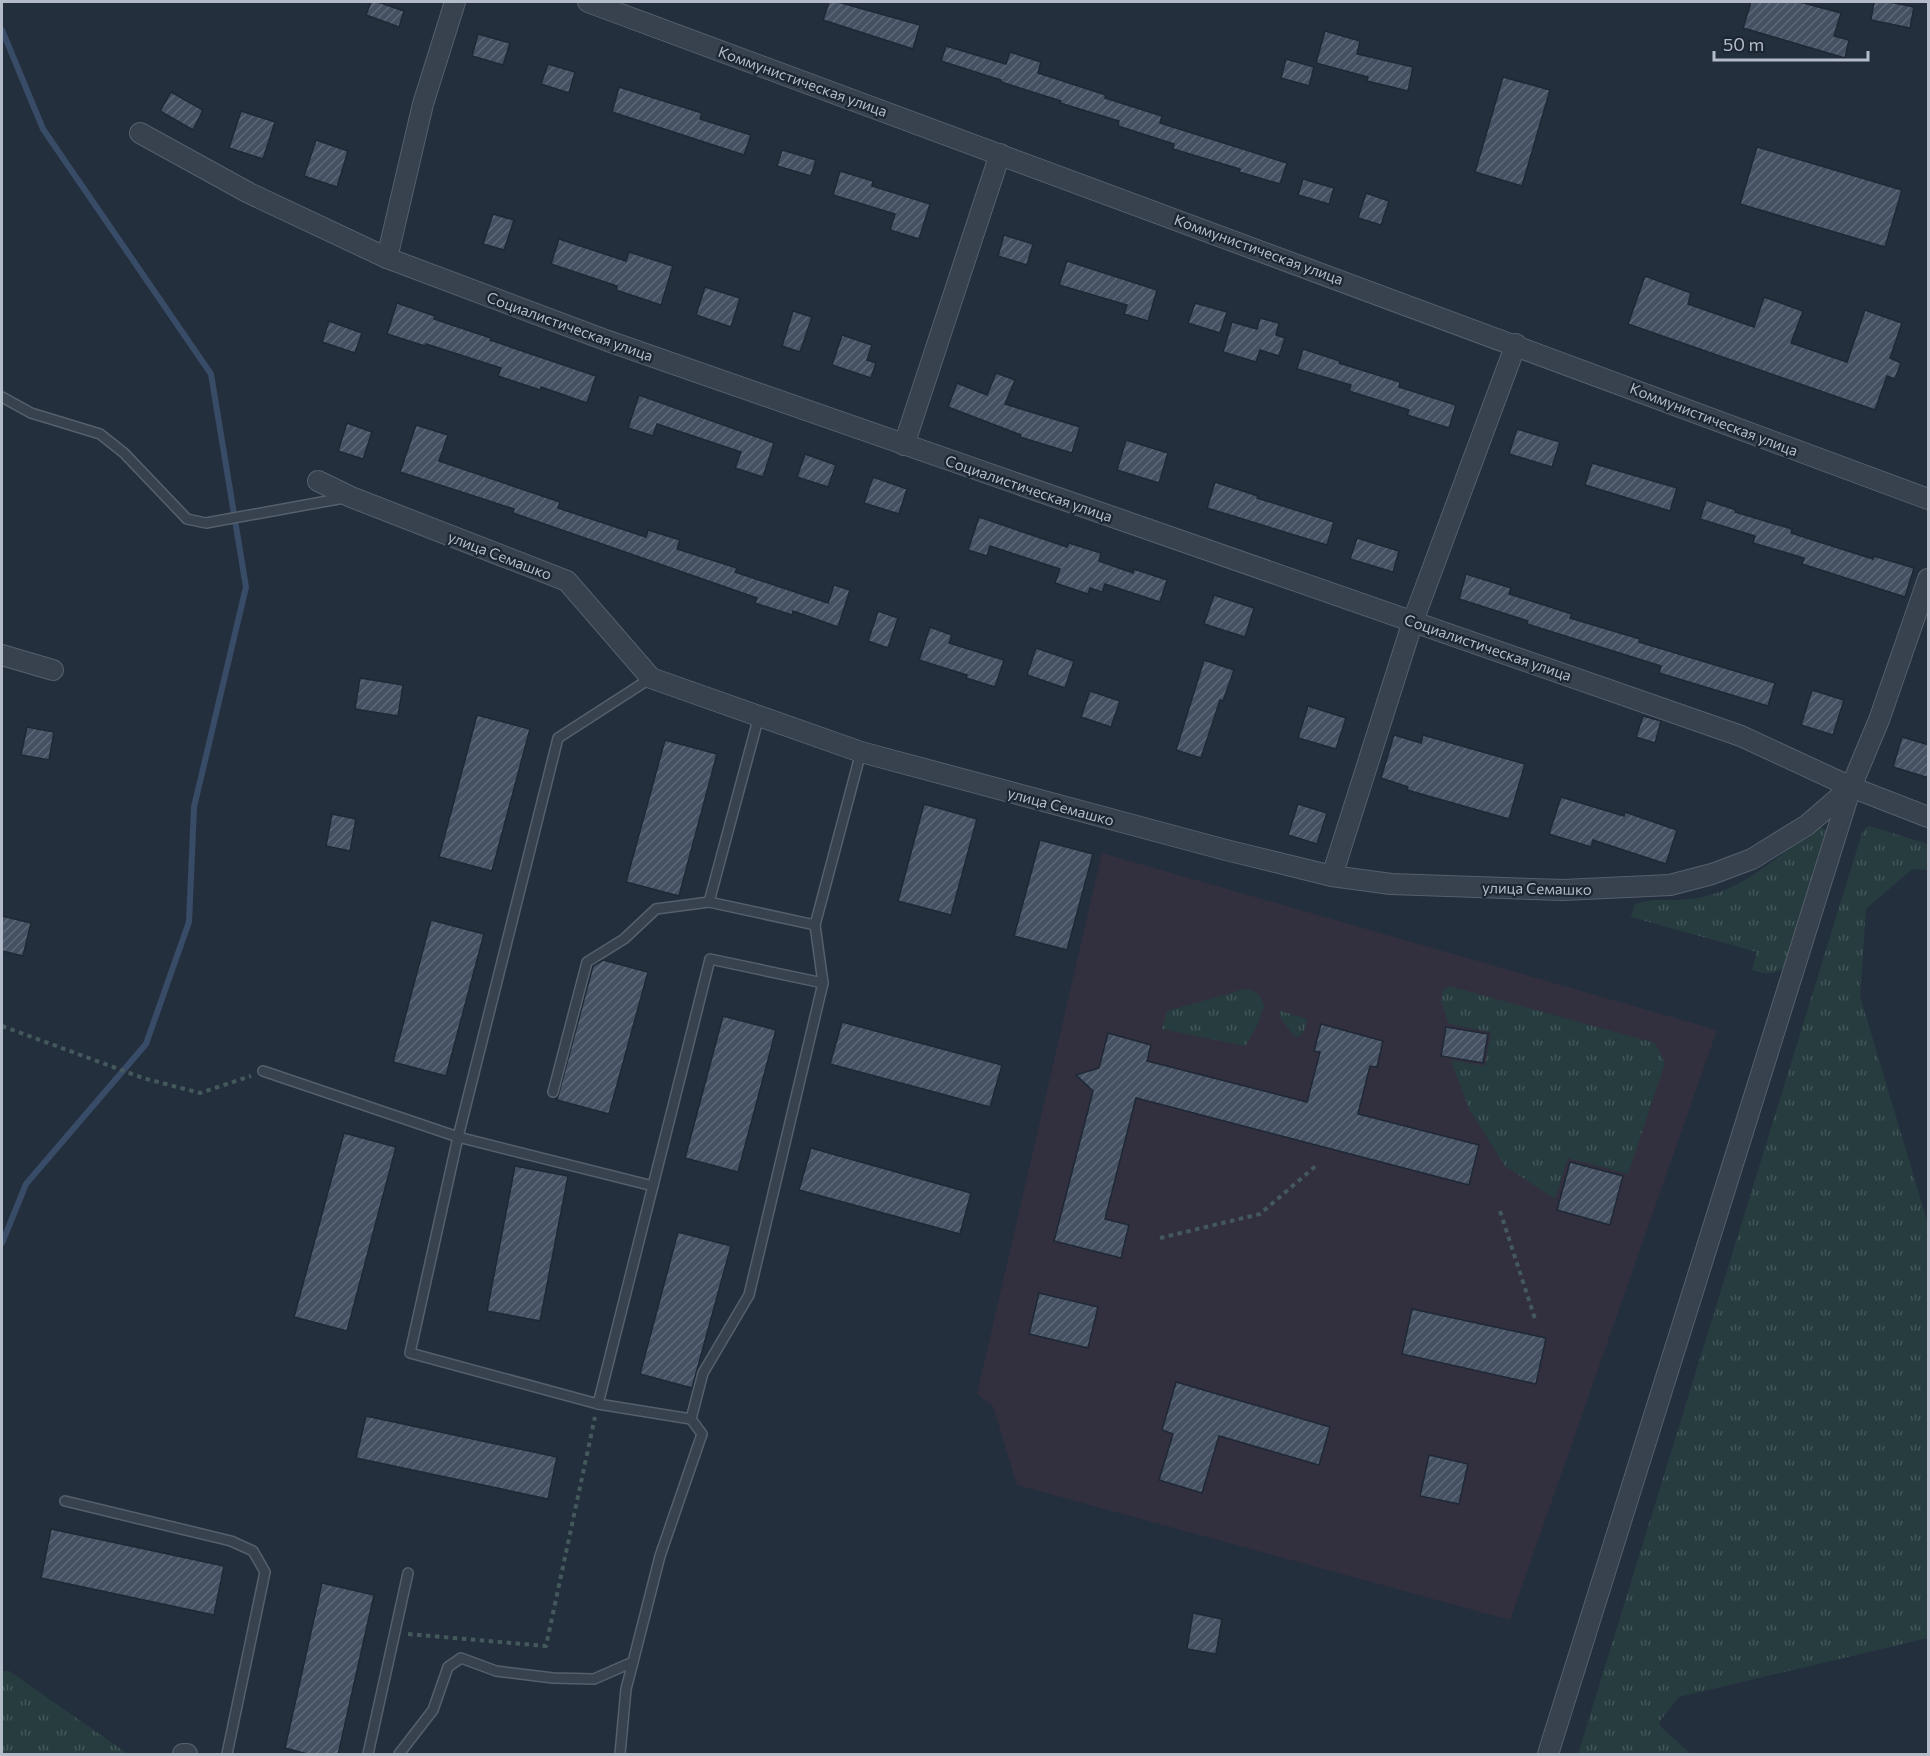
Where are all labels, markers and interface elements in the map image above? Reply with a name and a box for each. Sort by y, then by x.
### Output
scale bar [1714,24,1868,62]
text: 50 m [1723,33,1764,55]
street label: Коммунистическая улица [716,42,890,120]
street label: Коммунистическая улица [1172,210,1346,288]
street label: Социалистическая улица [484,288,656,364]
street label: Коммунистическая улица [1627,379,1801,459]
street label: Социалистическая улица [943,451,1115,525]
street label: улица Семашко [446,527,554,583]
street label: Социалистическая улица [1402,610,1574,684]
street label: улица Семашко [1006,783,1116,829]
street label: улица Семашко [1482,878,1592,898]

